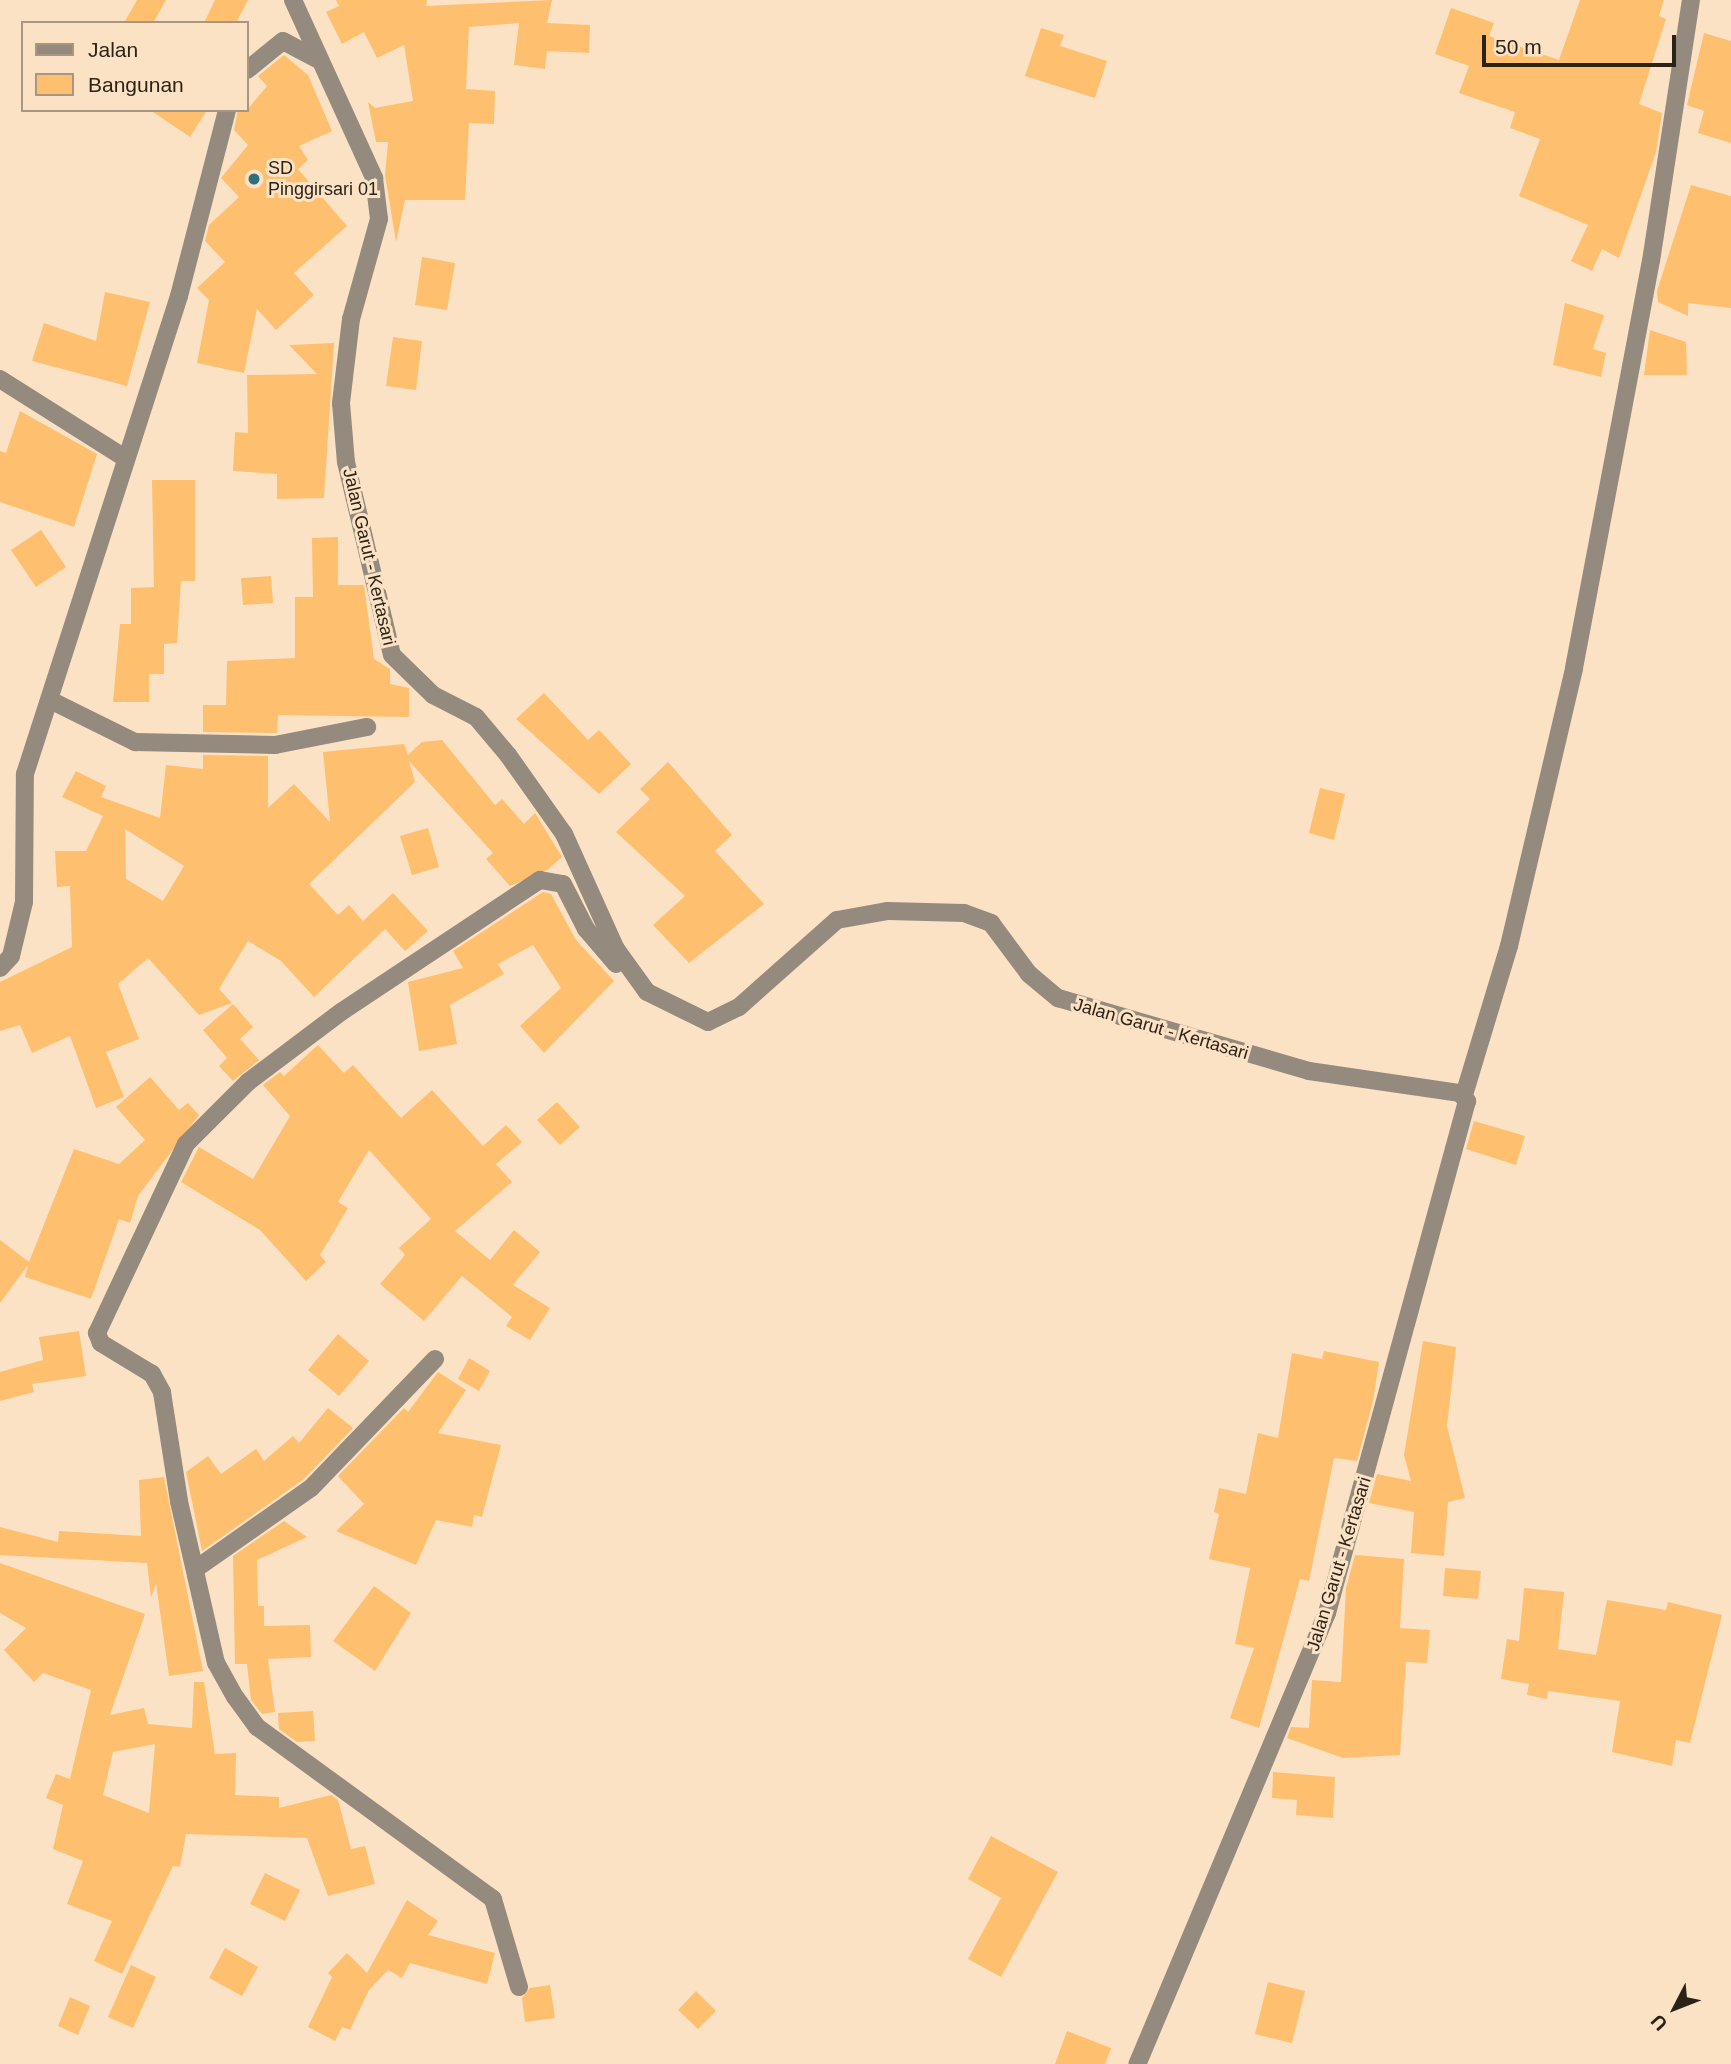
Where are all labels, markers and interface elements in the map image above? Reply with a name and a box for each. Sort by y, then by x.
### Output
legend [21,21,248,112]
scale bar [1486,21,1680,65]
text: 50 m [1495,35,1542,58]
text: Jalan [88,38,138,61]
text: Bangunan [88,73,184,96]
place label: SD Pinggirsari 01 [268,158,378,200]
marker: SD Pinggirsari 01 [246,171,262,187]
street label: Jalan Garut - Kertasari [338,466,400,648]
street label: Jalan Garut - Kertasari [1071,994,1251,1064]
street label: Jalan Garut - Kertasari [1302,1474,1376,1654]
north arrow [1640,1973,1710,2043]
text: U [1647,2010,1671,2035]

